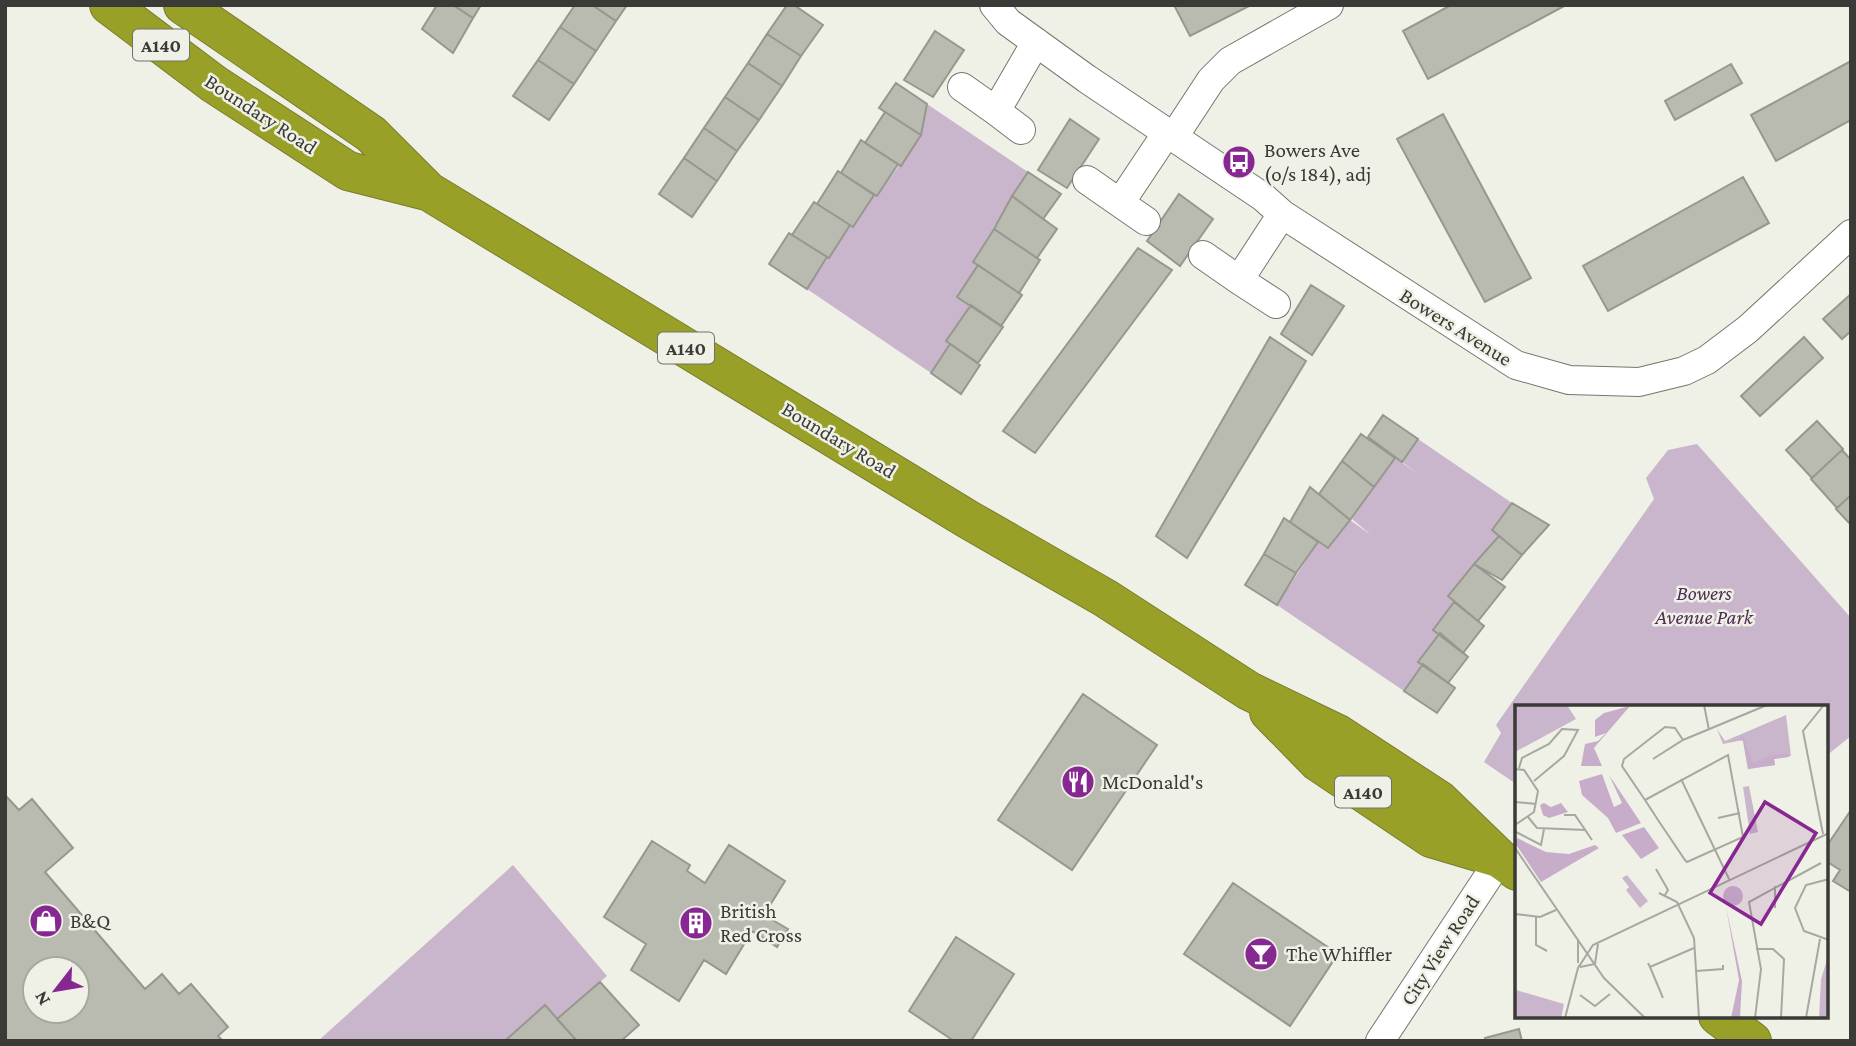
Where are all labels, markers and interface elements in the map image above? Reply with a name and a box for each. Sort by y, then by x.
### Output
road number: A140 [133,30,189,60]
street label: Boundary Road [200,69,322,159]
place label: Bowers Ave (o/s 184), adj [1264,138,1371,186]
bus stop icon: Bowers Ave (o/s 184), adj [1220,143,1258,181]
street label: Bowers Avenue [1395,283,1517,371]
road number: A140 [658,332,714,364]
street label: Boundary Road [778,397,900,483]
park label: Bowers Avenue Park [1654,581,1754,629]
inset map [1515,705,1828,1018]
restaurant icon: McDonald's [1059,763,1097,801]
place label: McDonald's [1102,770,1203,794]
road number: A140 [1335,776,1391,807]
street label: City View Road [1395,890,1485,1010]
place label: British Red Cross [720,899,802,947]
shop icon: B&Q [27,902,65,940]
building icon: British Red Cross [677,904,715,942]
place label: B&Q [70,909,111,933]
bar icon: The Whiffler [1242,935,1280,973]
place label: The Whiffler [1286,942,1393,966]
north arrow [21,955,91,1025]
text: N [29,987,54,1009]

